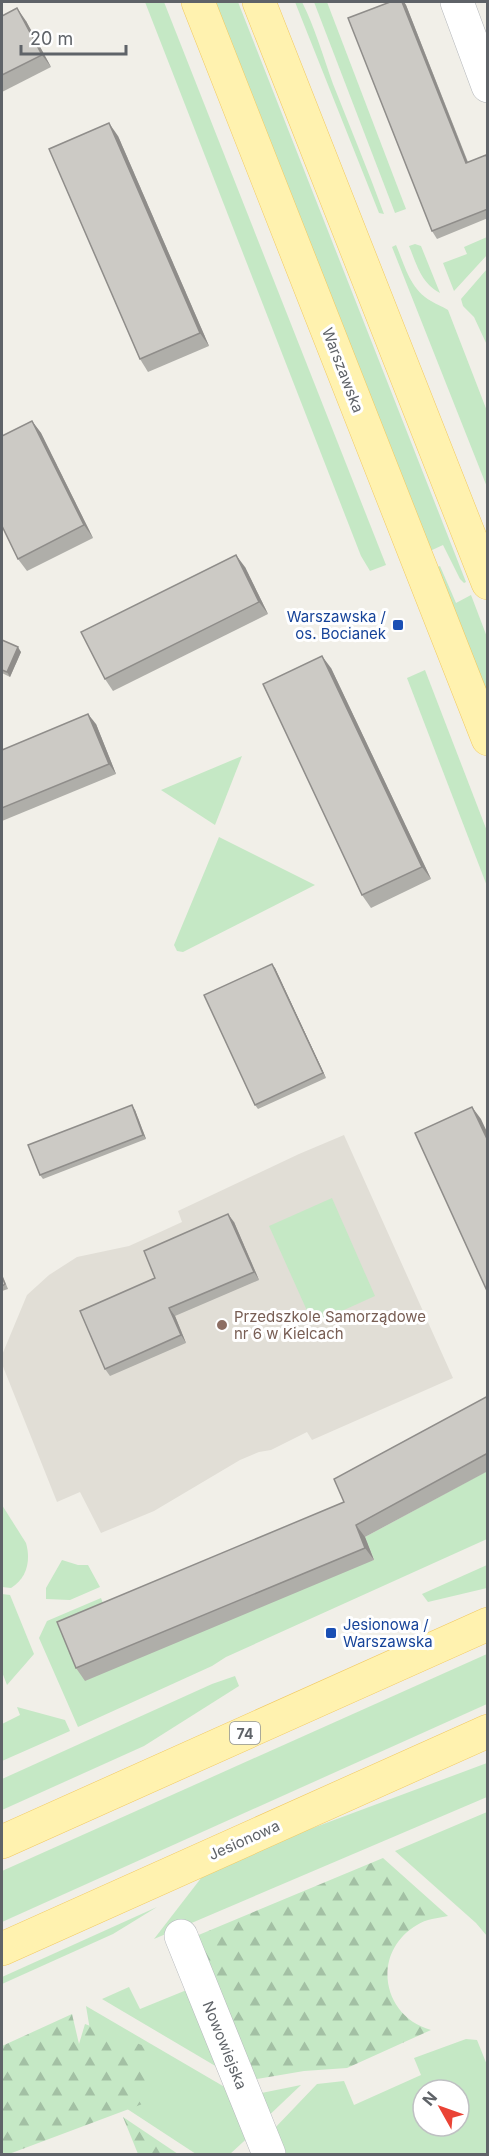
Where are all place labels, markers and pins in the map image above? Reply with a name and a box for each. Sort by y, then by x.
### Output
place label: Warszawska / os. Bocianek [287,607,387,643]
marker: Warszawska / os. Bocianek [391,618,405,632]
place label: Przedszkole Samorządowe nr 6 w Kielcach [234,1307,426,1343]
marker: Przedszkole Samorządowe nr 6 w Kielcach [215,1318,229,1332]
place label: Jesionowa / Warszawska [343,1615,433,1651]
marker: Jesionowa / Warszawska [324,1626,338,1640]

